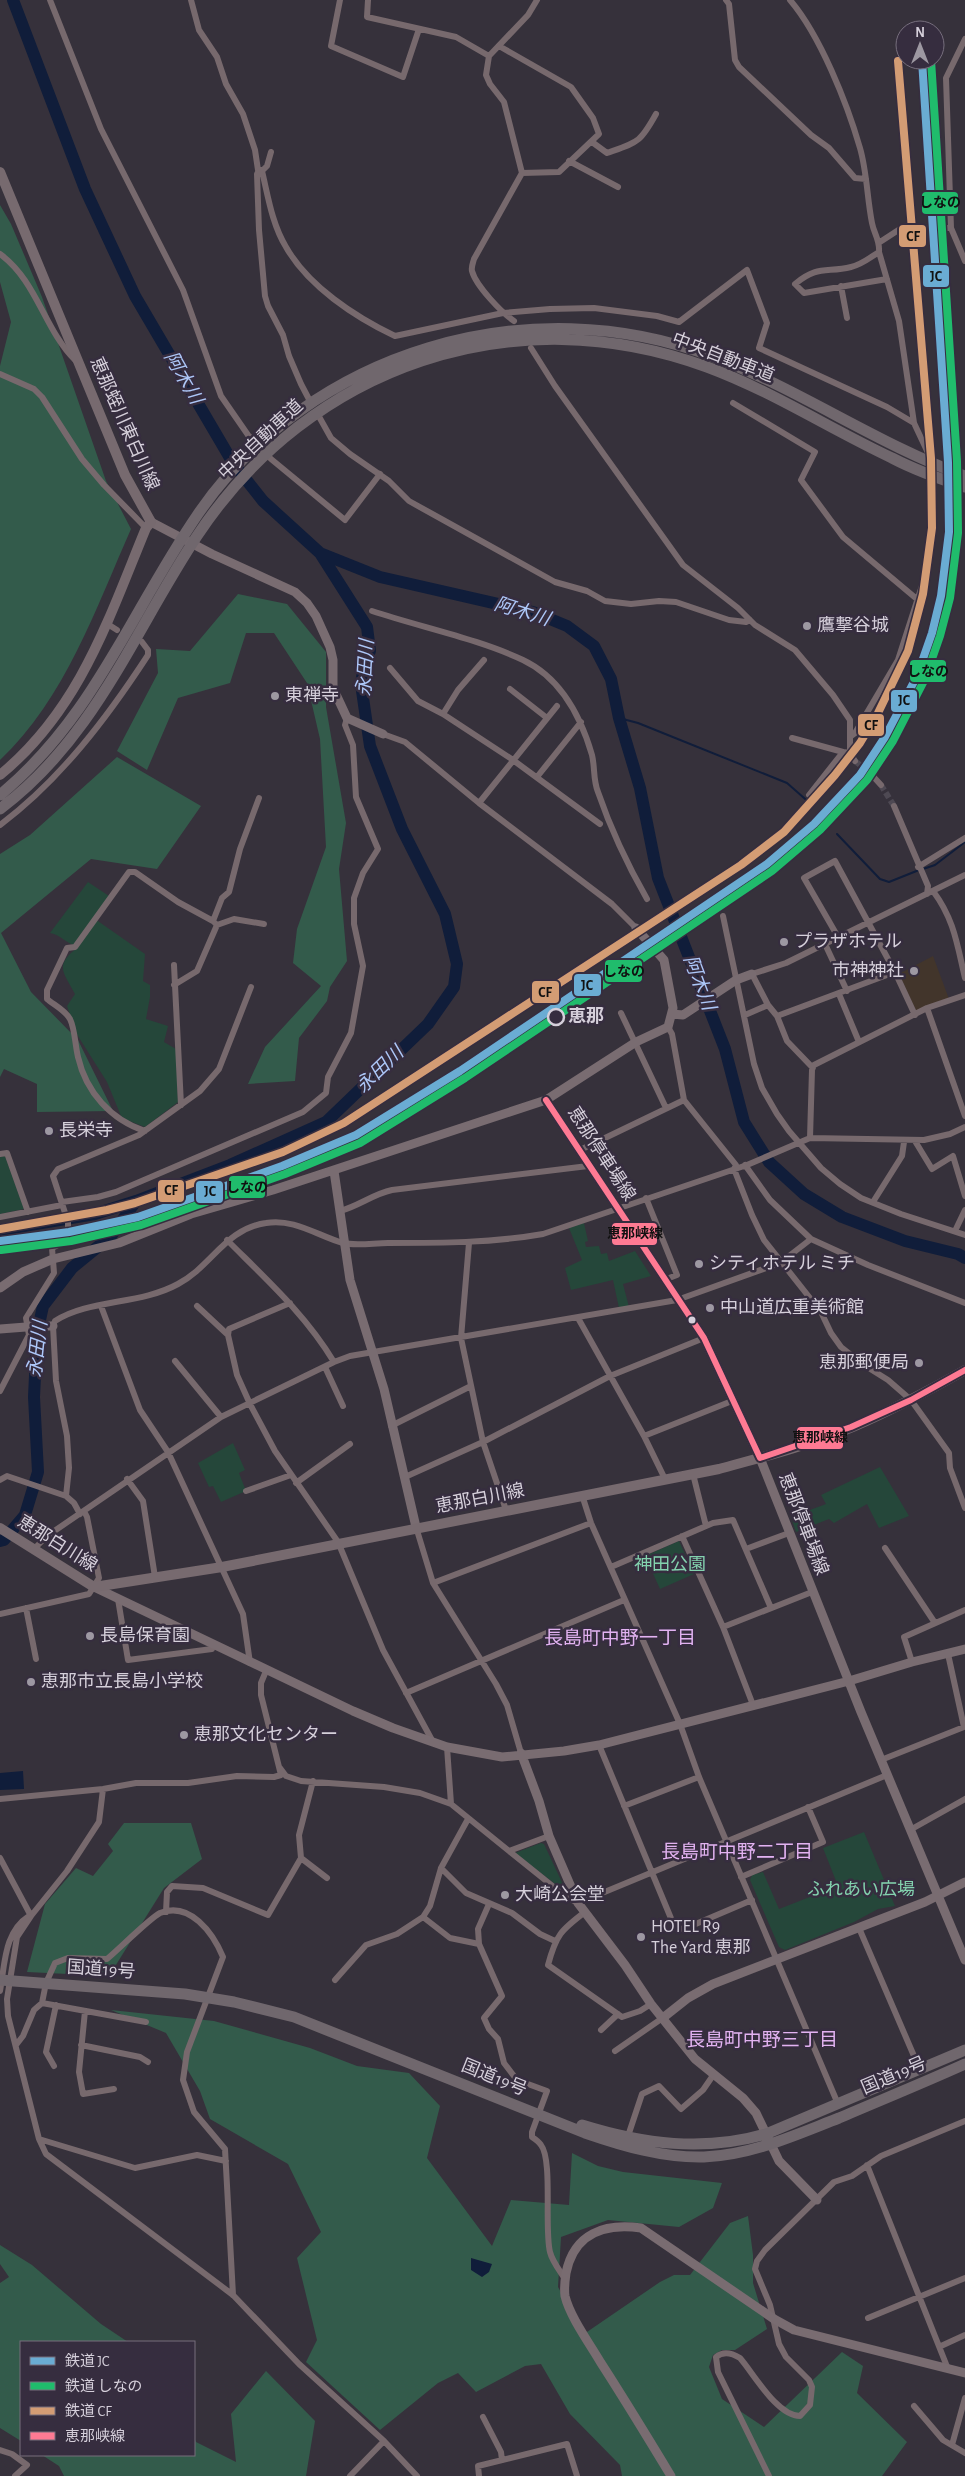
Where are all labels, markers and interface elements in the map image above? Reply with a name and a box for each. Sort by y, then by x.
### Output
north arrow [895,20,945,70]
text: N [915,26,925,40]
line badge: しなの [921,191,959,215]
text: しなの [919,195,961,210]
line badge: CF [898,224,927,248]
text: CF [906,230,920,244]
line badge: JC [922,264,950,288]
text: JC [930,270,943,284]
street label: 中央自動車道 [669,328,777,386]
water label: 阿木川 [161,348,207,409]
street label: 恵那蛭川東白川線 [86,354,163,493]
street label: 中央自動車道 [214,395,307,483]
water label: 阿木川 [492,594,554,630]
place label: 鷹撃谷城 [817,616,889,635]
marker: 鷹撃谷城 [801,620,813,632]
water label: 永田川 [354,637,377,697]
line badge: しなの [909,659,947,683]
text: しなの [907,664,949,679]
place label: 東禅寺 [285,686,339,705]
line badge: JC [890,689,918,713]
marker: 東禅寺 [269,690,281,702]
text: JC [898,694,911,708]
line badge: CF [857,713,885,737]
text: CF [864,719,878,733]
place label: プラザホテル [794,932,902,951]
marker: プラザホテル [778,936,790,948]
water label: 阿木川 [680,953,720,1015]
line badge: しなの [604,959,643,983]
place label: 市神神社 [832,961,904,980]
text: しなの [603,964,645,979]
marker: 市神神社 [908,965,920,977]
line badge: JC [573,973,602,997]
text: JC [581,979,594,993]
line badge: CF [531,980,560,1004]
text: CF [538,986,552,1000]
place label: 恵那 [568,1006,604,1026]
marker: 恵那 [547,1008,565,1026]
water label: 永田川 [352,1041,409,1097]
street label: 恵那停車場線 [564,1103,640,1204]
place label: 長栄寺 [59,1121,113,1140]
marker: 長栄寺 [43,1125,55,1137]
line badge: しなの [228,1175,266,1199]
line badge: CF [157,1179,185,1203]
line badge: JC [195,1180,224,1204]
text: しなの [226,1180,268,1195]
text: CF [164,1184,178,1198]
text: JC [204,1185,217,1199]
line badge: 恵那峡線 [611,1222,658,1246]
text: 恵那峡線 [607,1226,663,1241]
place label: シティホテル ミチ [709,1255,855,1273]
marker: シティホテル ミチ [693,1258,705,1270]
place label: 中山道広重美術館 [720,1297,864,1317]
marker: 中山道広重美術館 [704,1302,716,1314]
unlabelled marker [687,1315,697,1325]
water label: 永田川 [25,1318,51,1378]
place label: 恵那郵便局 [819,1353,909,1372]
marker: 恵那郵便局 [913,1357,925,1369]
line badge: 恵那峡線 [796,1426,844,1450]
text: 恵那峡線 [792,1430,848,1445]
street label: 恵那停車場線 [775,1470,833,1578]
street label: 恵那白川線 [434,1480,526,1516]
street label: 恵那白川線 [14,1511,101,1575]
park label: 神田公園 [634,1555,706,1574]
place label: 長島保育園 [100,1625,190,1645]
district label: 長島町中野一丁目 [544,1628,696,1648]
marker: 長島保育園 [84,1630,96,1642]
place label: 恵那市立長島小学校 [41,1671,203,1691]
marker: 恵那市立長島小学校 [25,1676,37,1688]
place label: 恵那文化センター [194,1725,338,1744]
marker: 恵那文化センター [178,1729,190,1741]
district label: 長島町中野二丁目 [661,1842,813,1862]
park label: ふれあい広場 [807,1880,915,1899]
place label: 大崎公会堂 [515,1885,605,1904]
marker: 大崎公会堂 [499,1889,511,1901]
place label: HOTEL R9 The Yard 恵那 [651,1918,751,1957]
marker: HOTEL R9 The Yard 恵那 [635,1931,647,1943]
street label: 国道19号 [66,1957,136,1981]
district label: 長島町中野三丁目 [686,2030,838,2050]
street label: 国道19号 [858,2052,929,2098]
street label: 国道19号 [459,2055,530,2099]
legend [20,2341,195,2456]
text: 鉄道 JC [65,2353,110,2369]
text: 鉄道 しなの [65,2378,142,2394]
text: 鉄道 CF [65,2403,112,2419]
text: 恵那峡線 [65,2428,125,2444]

